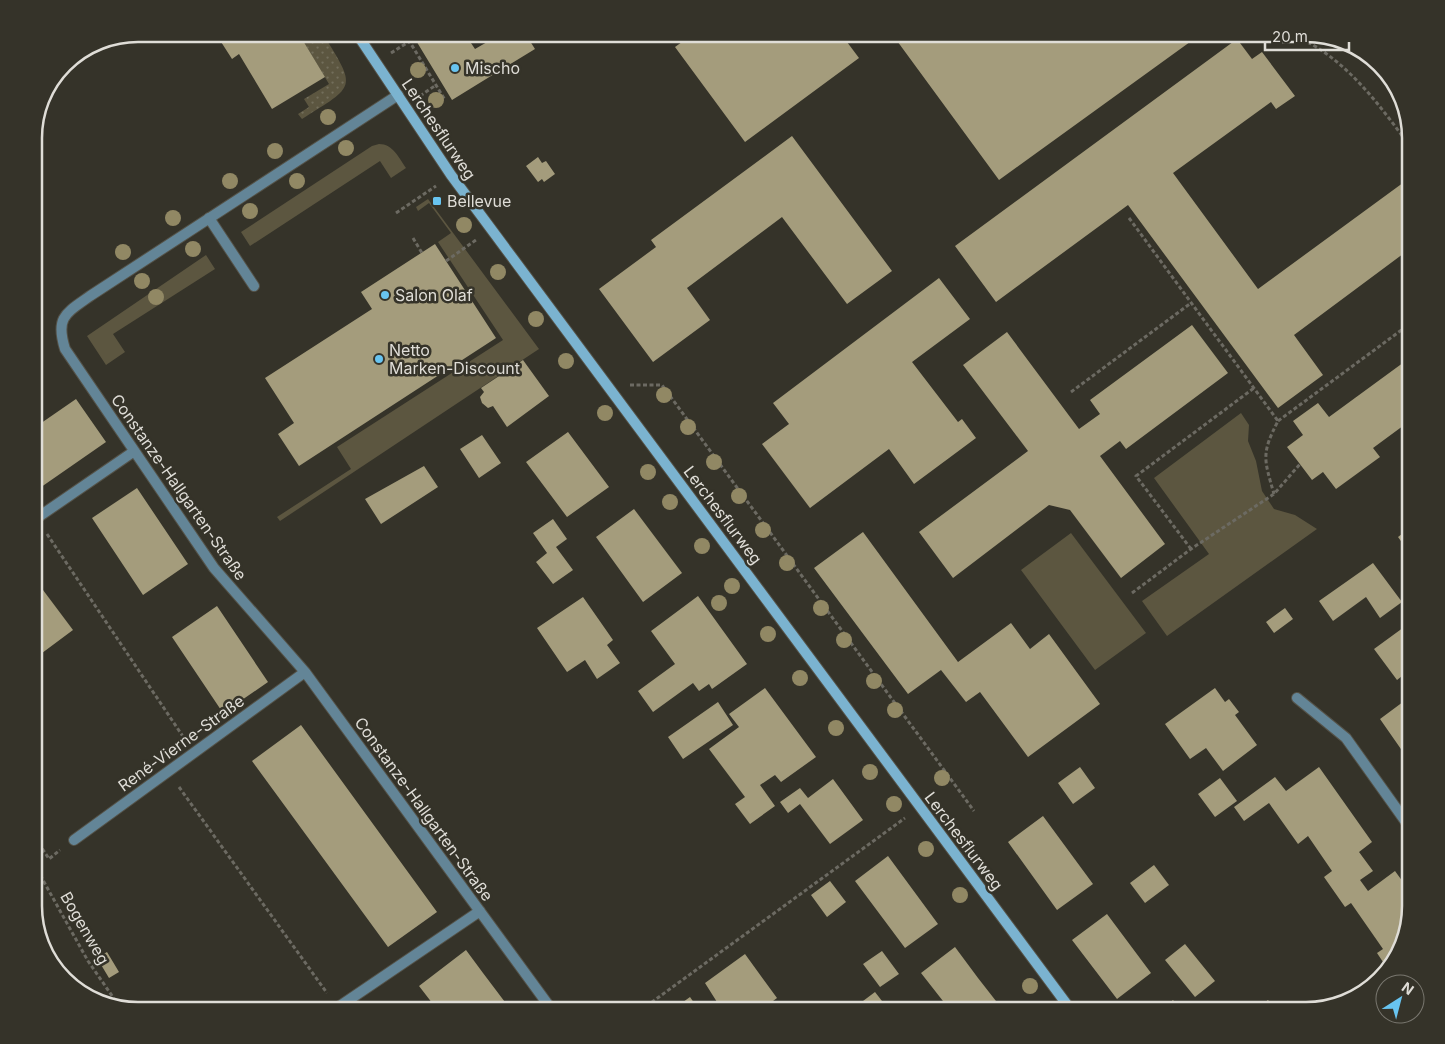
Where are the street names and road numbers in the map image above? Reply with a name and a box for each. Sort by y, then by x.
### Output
street label: Lerchesflurweg [398,75,480,183]
street label: Constanze-Hallgarten-Straße [107,390,251,584]
street label: Lerchesflurweg [680,462,766,568]
street label: René-Vierne-Straße [114,691,248,795]
street label: Constanze-Hallgarten-Straße [350,713,498,905]
street label: Lerchesflurweg [921,788,1007,894]
street label: Bogenweg [56,888,114,968]

